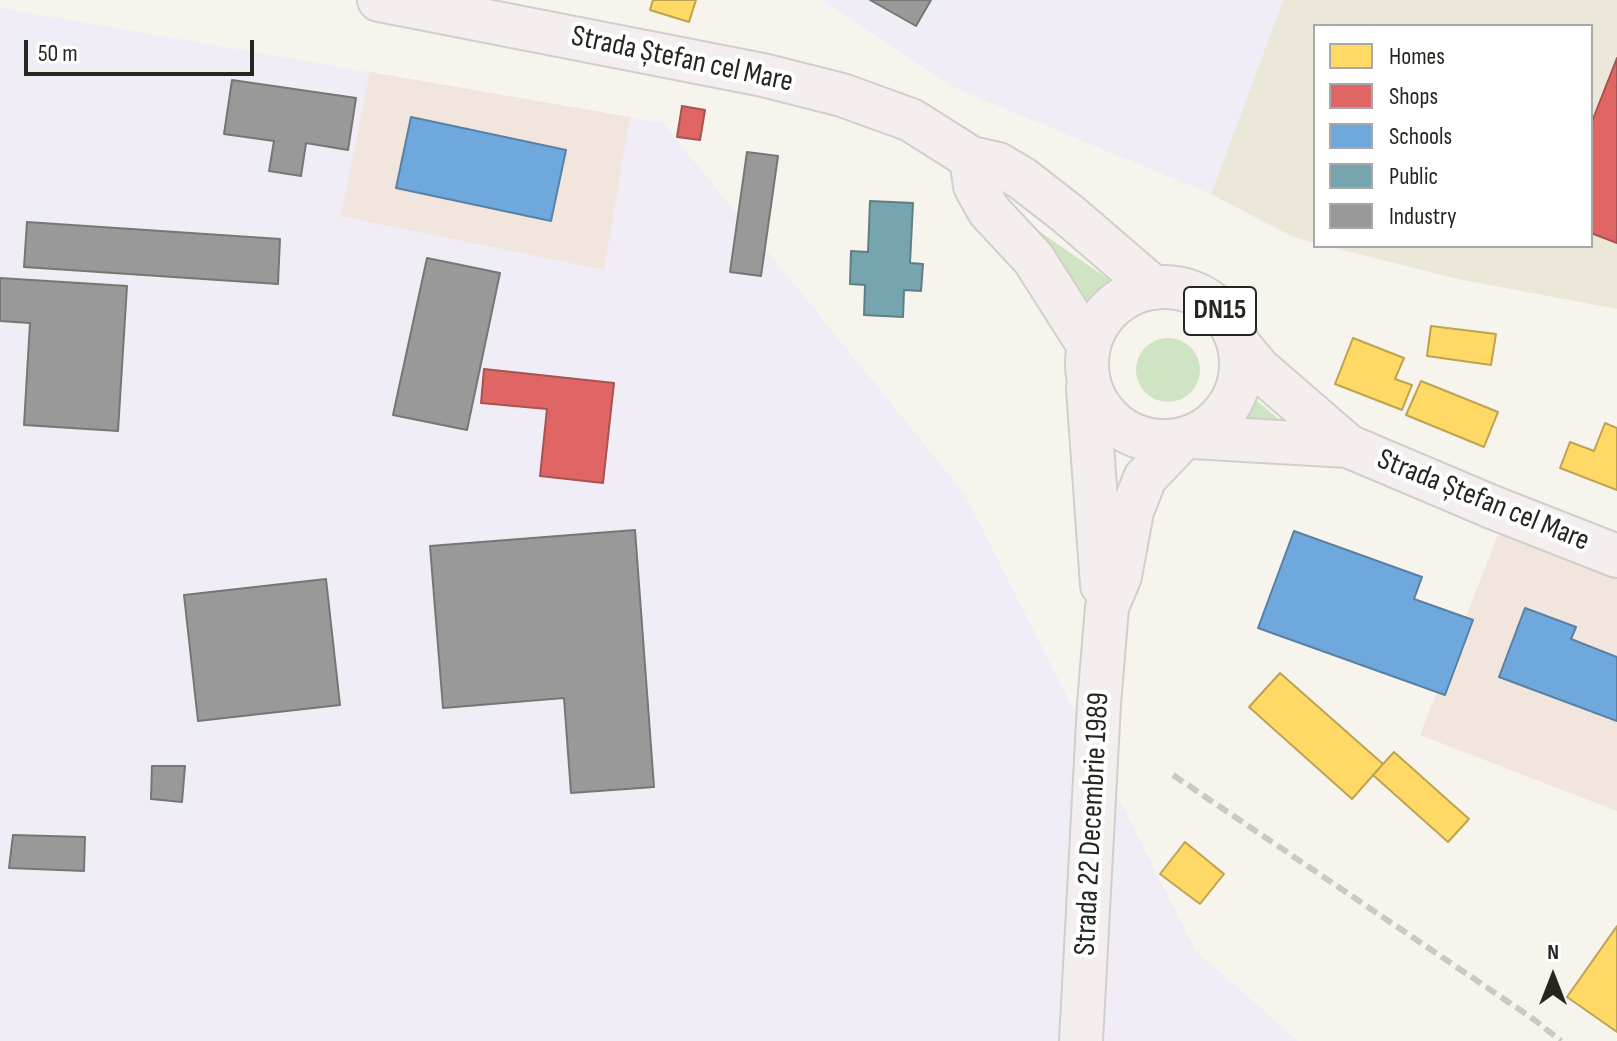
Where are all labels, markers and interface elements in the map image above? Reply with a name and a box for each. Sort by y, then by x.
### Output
street label: Strada Ștefan cel Mare [568,19,796,101]
scale bar [28,24,258,74]
legend [1313,24,1593,248]
text: 50 m [38,39,78,68]
text: Homes [1389,42,1445,71]
text: Shops [1389,82,1438,111]
text: Schools [1389,122,1452,151]
text: Public [1389,162,1438,191]
text: Industry [1389,202,1456,231]
road number: DN15 [1184,287,1256,335]
street label: Strada Ștefan cel Mare [1372,442,1594,560]
street label: Strada 22 Decembrie 1989 [1068,691,1118,957]
north arrow [1513,937,1593,1017]
text: N [1547,939,1559,966]

